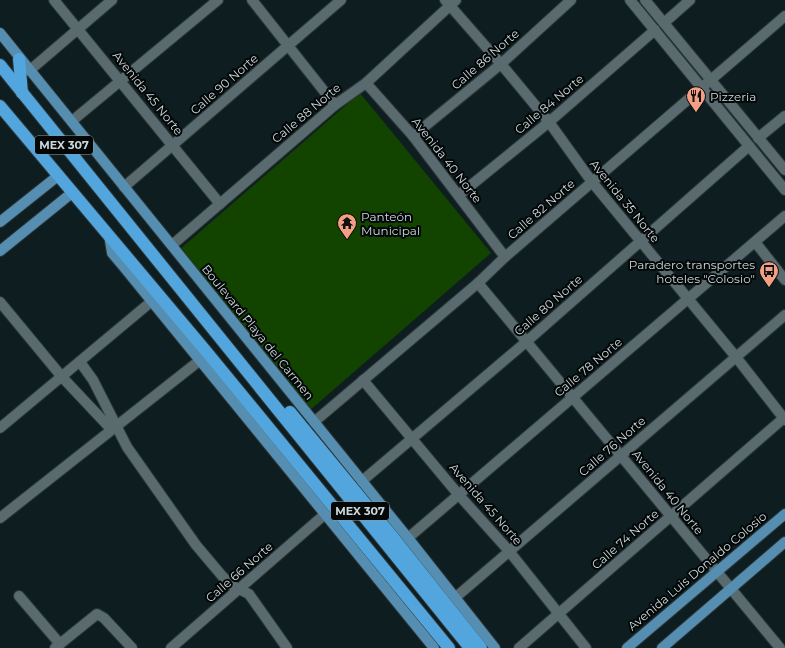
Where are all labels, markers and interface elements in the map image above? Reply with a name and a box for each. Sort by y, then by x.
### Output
street label: Calle 86 Norte [448,26,522,92]
street label: Avenida 45 Norte [110,48,186,138]
street label: Calle 90 Norte [187,50,261,118]
street label: Calle 84 Norte [512,71,586,137]
street label: Calle 88 Norte [269,80,343,146]
restaurant icon: Pizzeria [685,85,707,113]
place label: Pizzeria [710,89,756,104]
street label: Avenida 40 Norte [409,114,485,206]
road number: MEX 307 [35,136,93,154]
street label: Avenida 35 Norte [587,157,663,245]
street label: Calle 82 Norte [504,176,578,242]
place label: Panteón Municipal [361,209,420,238]
temple icon: Panteón Municipal [336,212,358,240]
place label: Paradero transportes hoteles "Colosio" [629,257,755,286]
bus stop icon: Paradero transportes hoteles "Colosio" [758,260,780,288]
street label: Boulevard Playa del Carmen [199,261,317,403]
street label: Calle 80 Norte [511,271,585,339]
street label: Calle 78 Norte [551,334,625,400]
street label: Calle 76 Norte [575,413,649,479]
street label: Avenida 40 Norte [629,447,707,537]
street label: Avenida 45 Norte [446,460,526,548]
road number: MEX 307 [331,502,389,520]
street label: Calle 74 Norte [588,506,662,572]
street label: Avenida Luis Donaldo Colosio [625,508,769,634]
street label: Calle 66 Norte [202,539,276,605]

